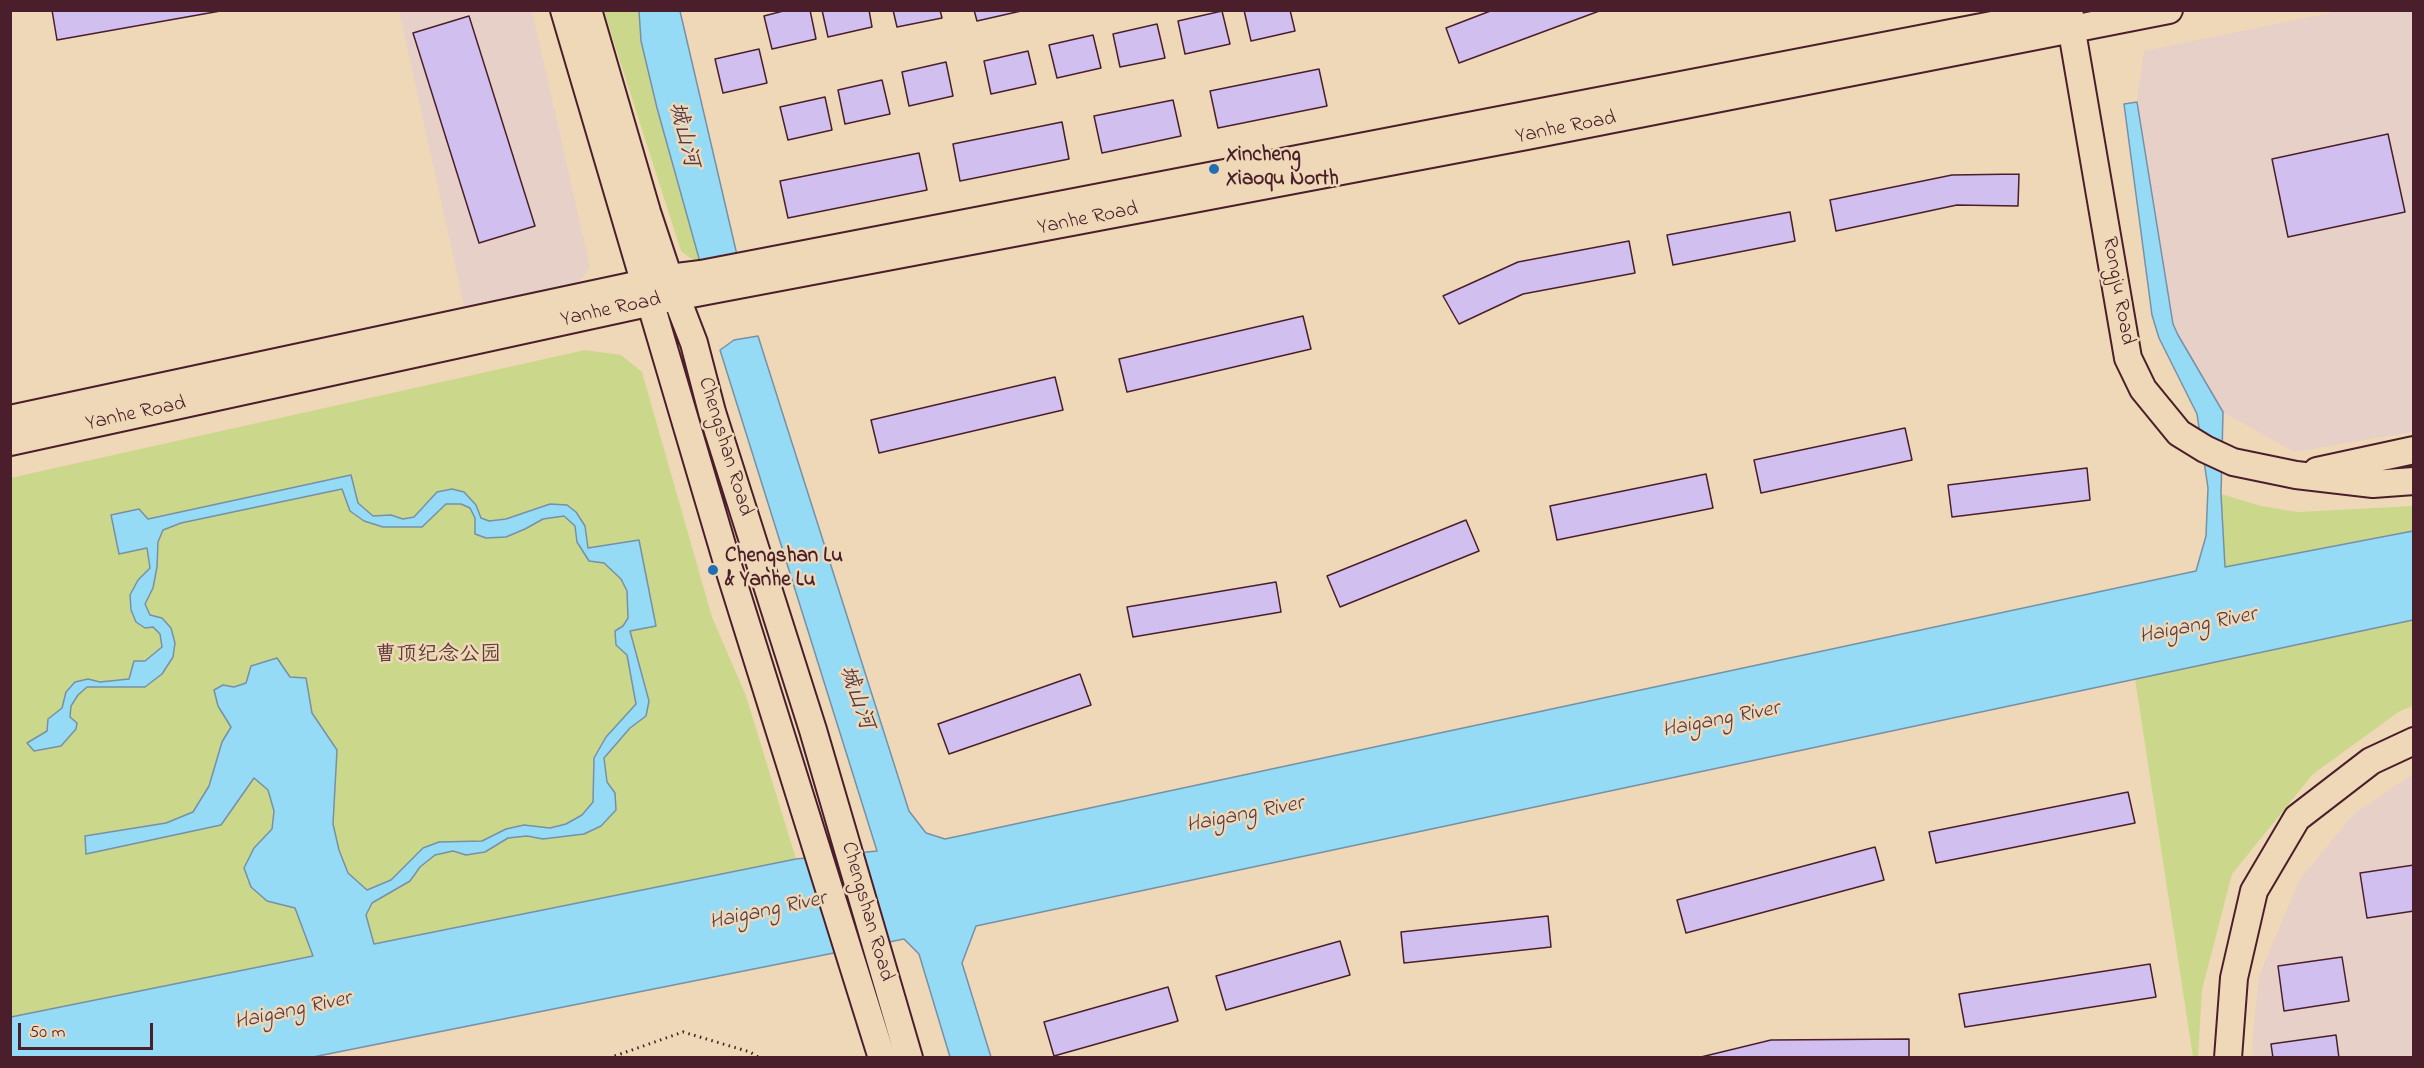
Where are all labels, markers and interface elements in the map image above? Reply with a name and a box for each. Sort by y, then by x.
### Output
water label: 城山河 [661,100,703,170]
street label: Yanhe Road [1514,107,1618,151]
place label: Xincheng Xiaoqu North [1226,144,1339,194]
marker: Xincheng Xiaoqu North [1207,162,1221,176]
street label: Yanhe Road [1036,198,1140,242]
street label: Rongju Road [2095,235,2139,347]
street label: Yanhe Road [559,288,663,334]
street label: Chengshan Road [691,374,757,520]
street label: Yanhe Road [84,392,188,438]
place label: Chengshan Lu & Yanhe Lu [725,545,843,595]
marker: Chengshan Lu & Yanhe Lu [706,563,720,577]
water label: Haigang River [2137,603,2259,651]
park label: 曹顶纪念公园 [375,644,501,670]
water label: 城山河 [832,663,878,733]
water label: Haigang River [1660,697,1782,745]
water label: Haigang River [1184,792,1306,840]
street label: Chengshan Road [834,839,898,985]
water label: Haigang River [707,887,829,937]
water label: Haigang River [232,987,354,1037]
scale bar [21,1011,156,1049]
text: 50 m [29,1020,66,1046]

